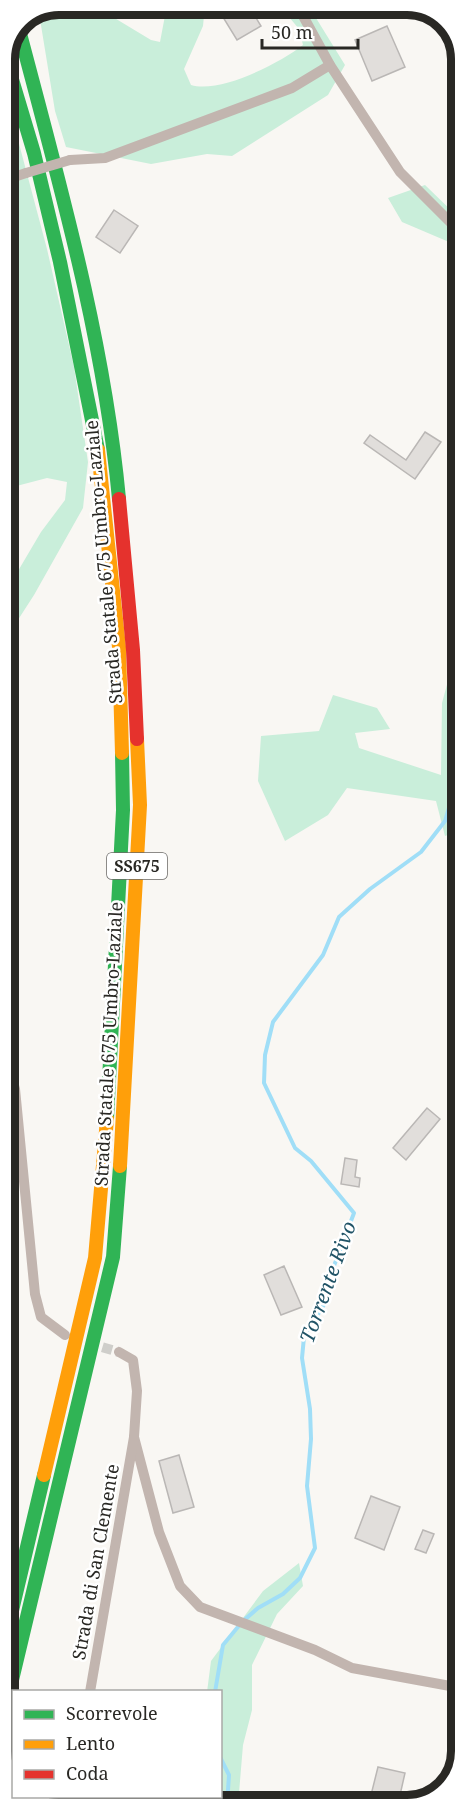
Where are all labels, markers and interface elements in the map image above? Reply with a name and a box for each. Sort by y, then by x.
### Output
scale bar [262,12,358,50]
text: 50 m [271,20,313,44]
street label: Strada Statale 675 Umbro-Laziale [79,419,127,705]
road number: SS675 [107,853,167,879]
street label: Strada Statale 675 Umbro-Laziale [89,901,127,1187]
water label: Torrente Rivo [293,1217,362,1346]
street label: Strada di San Clemente [66,1462,124,1662]
legend [12,1690,222,1798]
text: Scorrevole [66,1701,158,1725]
text: Lento [66,1731,115,1755]
text: Coda [66,1761,109,1785]

